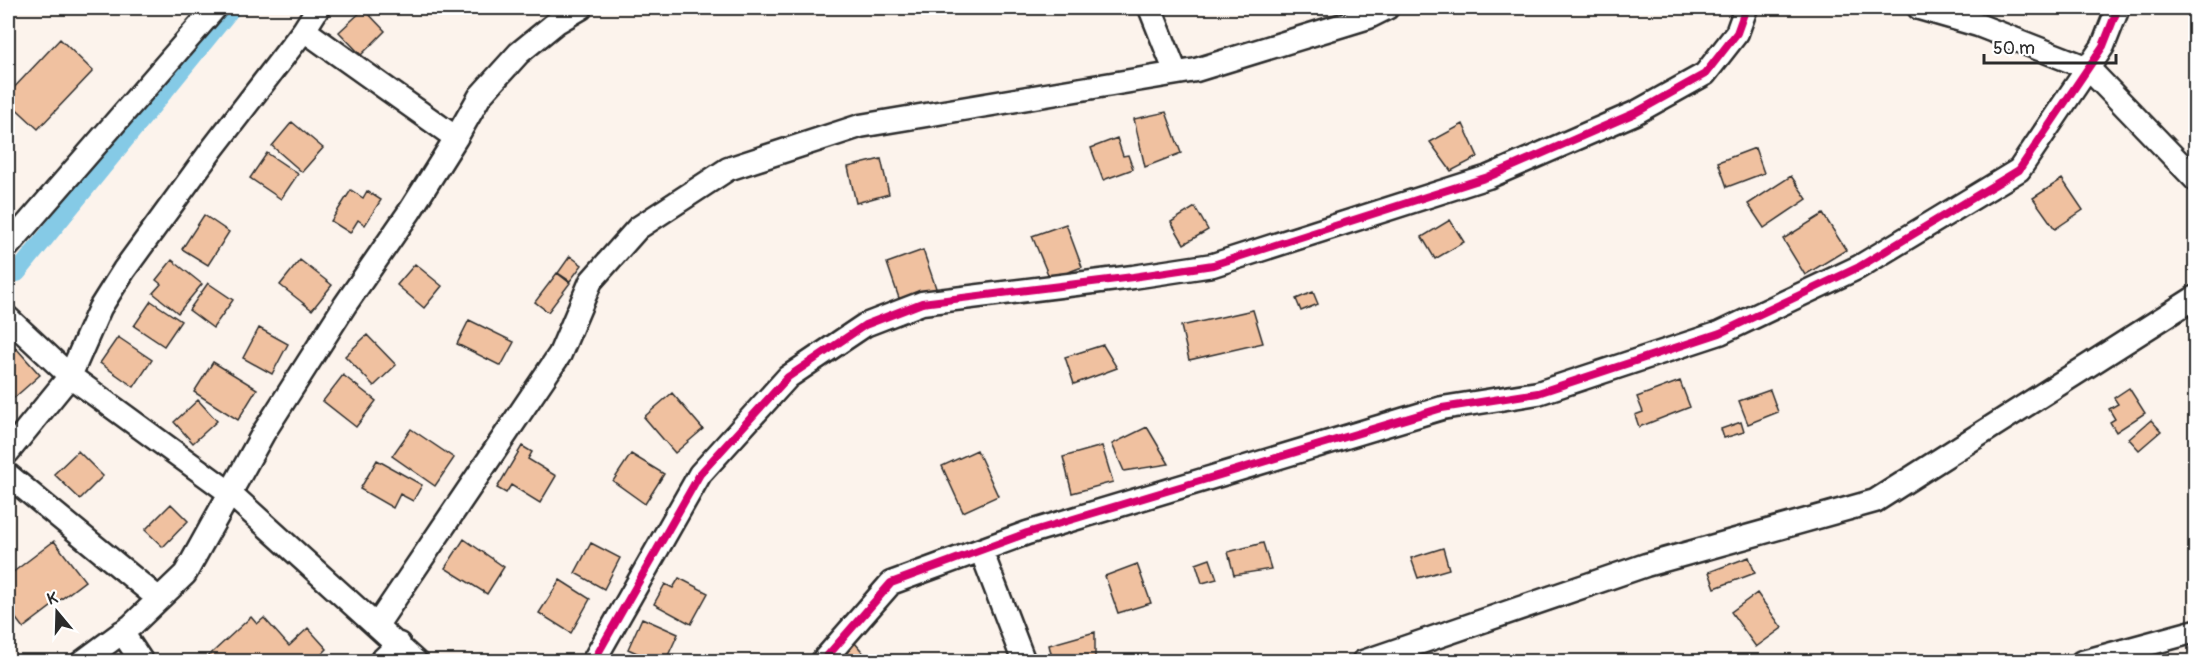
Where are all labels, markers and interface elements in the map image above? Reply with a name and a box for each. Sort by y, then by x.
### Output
scale bar [1984,27,2116,65]
text: 50 m [1993,37,2035,60]
north arrow [27,582,87,642]
text: K [45,588,61,610]

